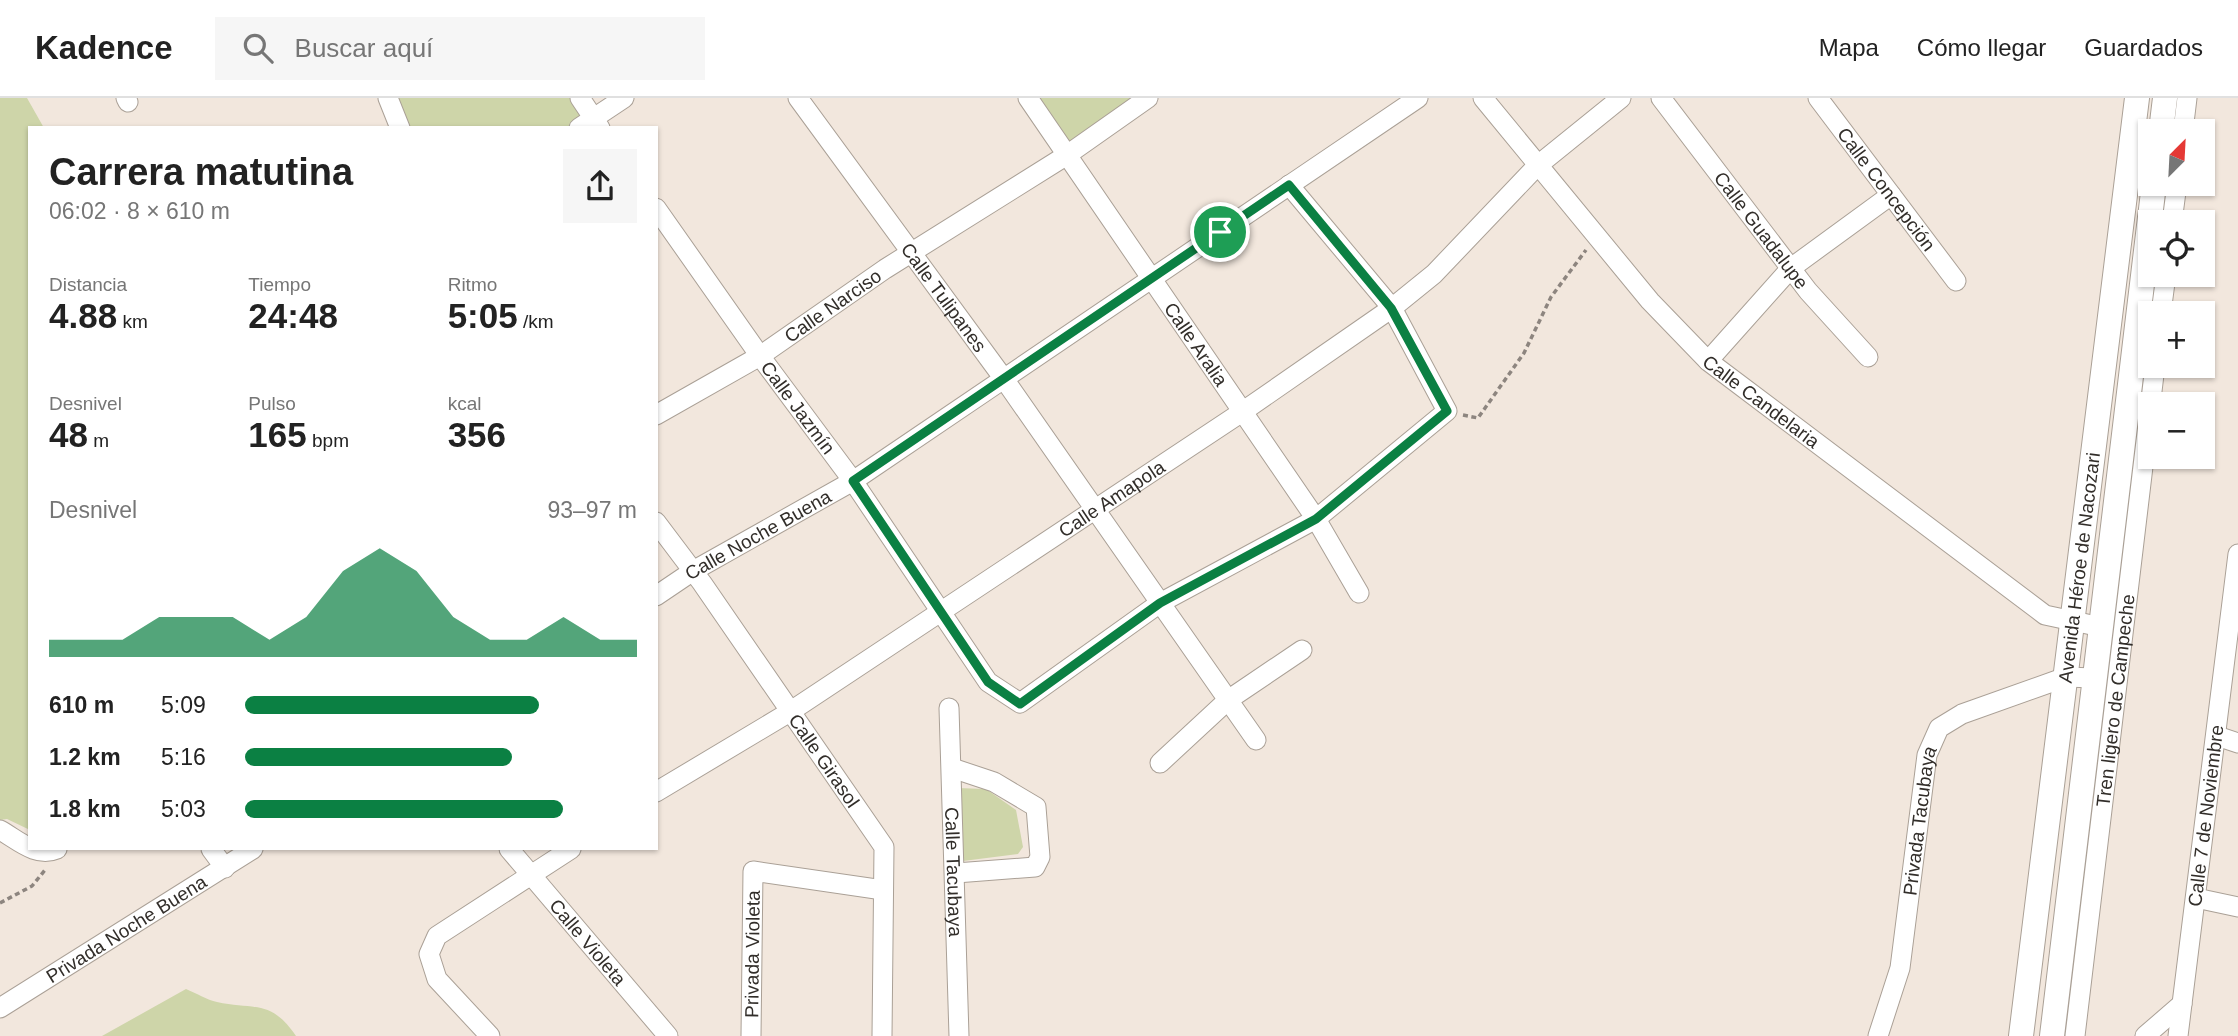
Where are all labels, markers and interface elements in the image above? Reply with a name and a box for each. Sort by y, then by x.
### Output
search box [215,17,705,80]
text: Kadence [35,29,173,66]
icon: search [239,29,277,67]
text: Buscar aquí [295,33,433,63]
text: Mapa [1819,34,1879,61]
text: Cómo llegar [1917,34,2046,61]
text: Guardados [2084,34,2203,61]
north arrow [2138,119,2216,196]
map controls [2138,119,2215,469]
street label: Calle Concepción [1833,123,1940,255]
button: share [563,149,637,223]
text: Carrera matutina [49,151,353,193]
street label: Calle Guadalupe [1710,168,1812,293]
text: 06:02 · 8 × 610 m [49,198,230,224]
pin [1190,202,1250,262]
button: locate [2138,210,2215,287]
icon: arrive [1201,213,1239,251]
street label: Calle Tulipanes [897,239,991,356]
street label: Calle Narciso [780,265,885,347]
text: Distancia [49,274,127,295]
text: Tiempo [248,274,311,295]
text: Ritmo [448,274,497,295]
text: 4.88 [49,296,117,335]
text: 24:48 [248,296,338,335]
text: 5:05 [448,296,518,335]
street label: Calle Aralia [1160,299,1232,390]
button: + [2138,301,2215,378]
text: km [117,311,148,332]
text: /km [518,311,554,332]
street label: Calle Candelaria [1698,351,1824,453]
street label: Calle Jazmín [757,357,839,458]
button: − [2138,392,2215,469]
text: Desnivel [49,393,122,414]
text: Pulso [248,393,296,414]
text: kcal [448,393,481,414]
text: 48 [49,415,88,454]
text: 165 [248,415,307,454]
text: 356 [448,415,506,454]
text: m [88,430,109,451]
text: bpm [307,430,349,451]
street label: Avenida Héroe de Nacozari [2055,451,2104,684]
street label: Calle Amapola [1055,456,1169,542]
street label: Calle Noche Buena [681,485,835,584]
text: Desnivel [49,497,137,523]
text: 93–97 m [547,497,637,523]
street label: Tren ligero de Campeche [2092,593,2139,808]
text: 610 m [49,692,114,718]
text: 5:09 [161,692,206,718]
street label: Calle Girasol [784,710,864,812]
street label: Calle 7 de Noviembre [2184,724,2228,908]
street label: Privada Tacubaya [1899,742,1941,897]
text: 1.2 km [49,744,121,770]
text: 5:16 [161,744,206,770]
text: 1.8 km [49,796,121,822]
text: 5:03 [161,796,206,822]
street label: Calle Tacubaya [941,807,966,937]
street label: Privada Noche Buena [43,871,211,987]
street label: Privada Violeta [741,890,764,1018]
street label: Calle Violeta [545,895,630,990]

